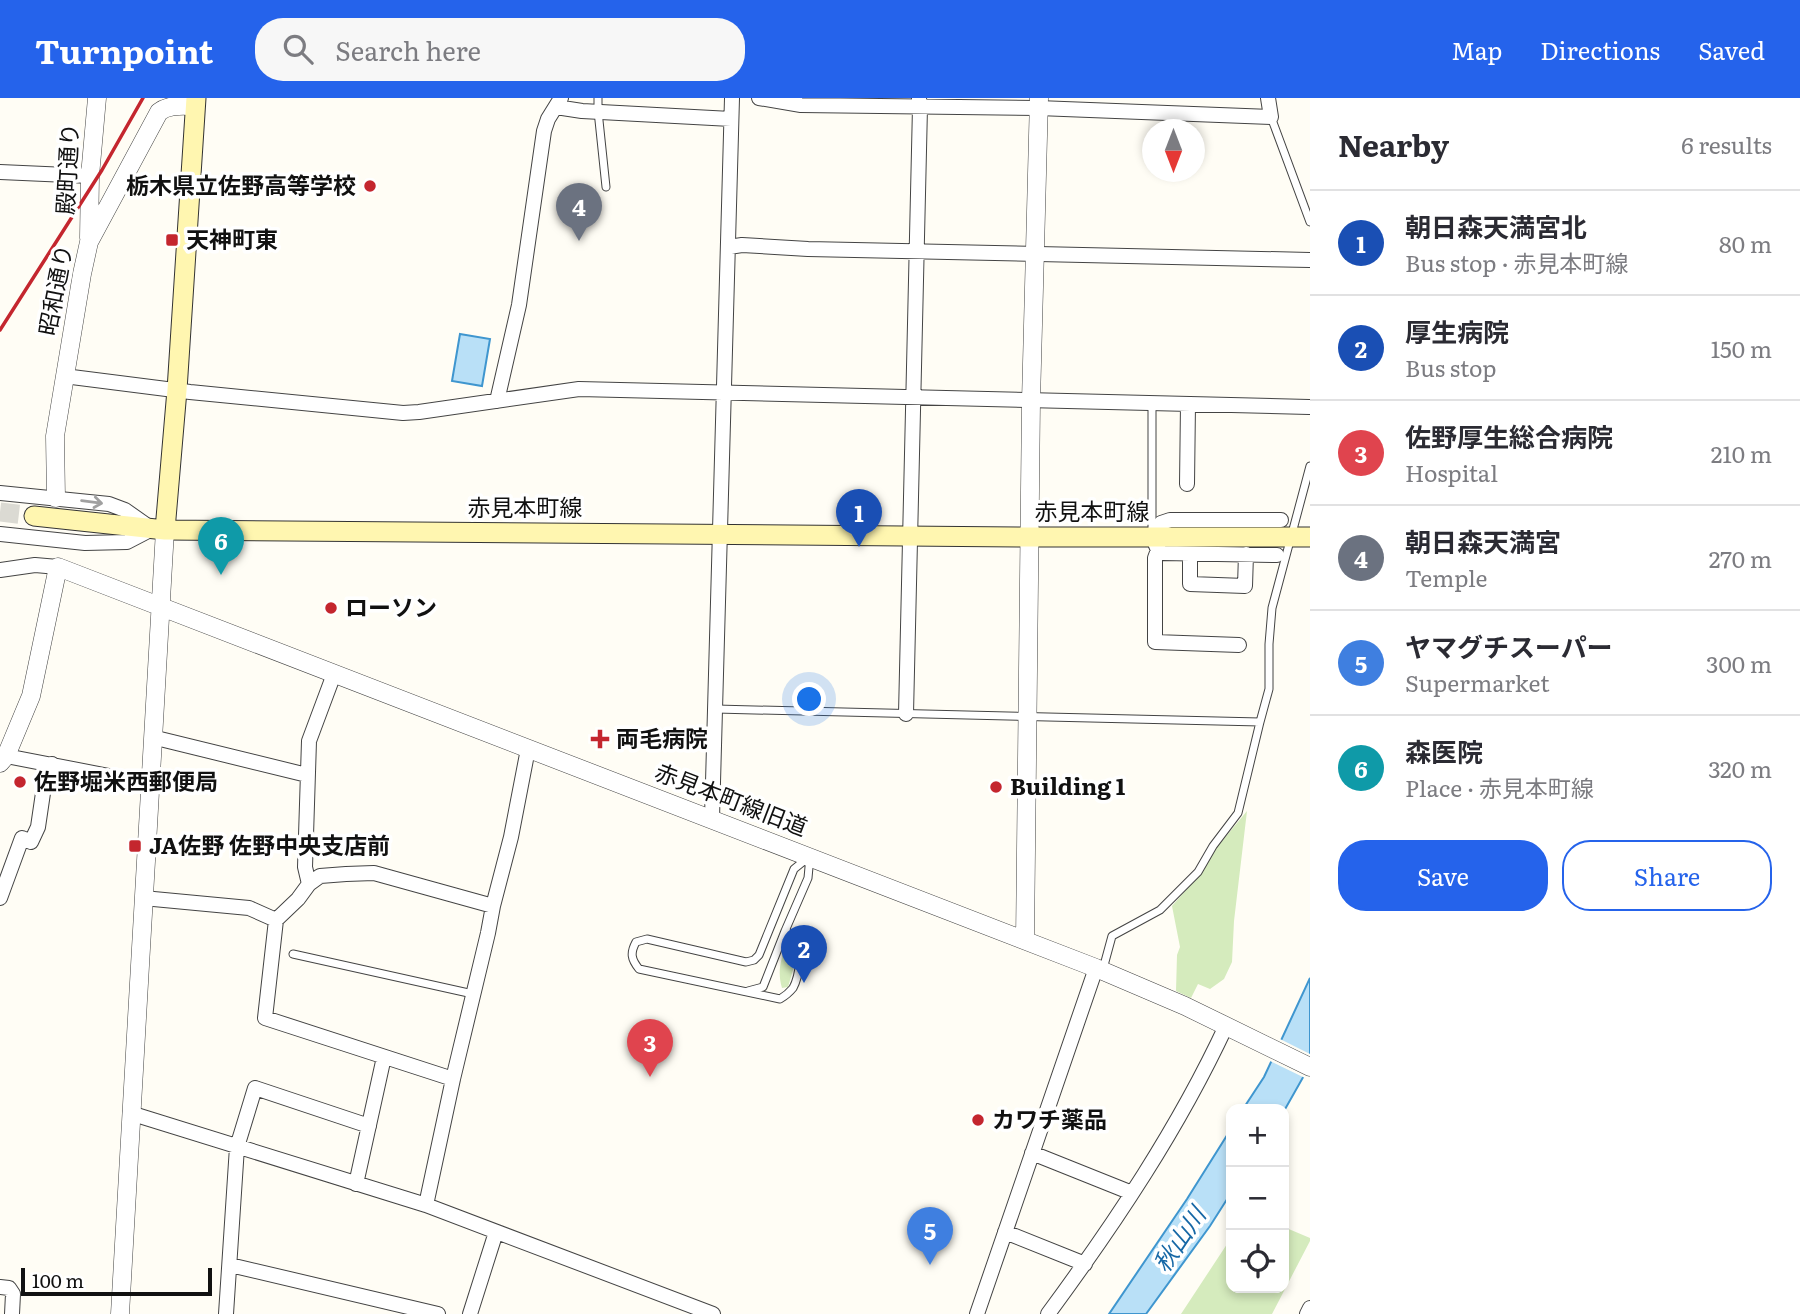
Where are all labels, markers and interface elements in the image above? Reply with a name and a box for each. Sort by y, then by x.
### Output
search box [255,18,745,81]
text: Turnpoint [35,25,213,74]
icon: search [279,30,317,68]
text: Search here [335,30,481,69]
text: Map [1451,32,1502,67]
text: Directions [1540,32,1660,67]
text: Saved [1698,32,1765,67]
north arrow [1142,119,1205,182]
street label: 殿町通り [47,122,85,216]
text: Nearby [1338,122,1449,166]
text: 6 results [1681,127,1772,161]
place label: 栃木県立佐野高等学校 [126,167,356,201]
marker: 栃木県立佐野高等学校 [362,178,378,194]
pin: 4 [556,183,602,241]
text: 朝日森天満宮北 [1405,206,1587,245]
place label: 天神町東 [186,221,278,255]
text: 1 [1356,226,1366,260]
text: 80 m [1719,226,1772,260]
marker: 天神町東 [164,232,180,248]
street label: 昭和通り [29,241,80,338]
text: Bus stop · 赤見本町線 [1405,245,1628,279]
text: 厚生病院 [1405,311,1509,350]
text: 2 [1355,331,1367,365]
text: 150 m [1711,331,1772,365]
text: Bus stop [1405,350,1497,384]
text: 佐野厚生総合病院 [1405,416,1613,455]
text: 3 [1355,436,1367,470]
text: 210 m [1711,436,1772,470]
text: Hospital [1405,455,1498,489]
street label: 赤見本町線 [468,489,583,523]
pin: 1 [836,489,882,547]
street label: 赤見本町線 [1035,493,1150,527]
one-way arrow [80,496,103,509]
pin: 6 [198,517,244,575]
text: 朝日森天満宮 [1405,521,1561,560]
text: 4 [1354,541,1368,575]
text: 270 m [1709,541,1772,575]
text: Temple [1405,560,1487,594]
place label: ローソン [345,589,437,623]
marker: ローソン [323,600,339,616]
text: ヤマグチスーパー [1405,626,1613,665]
text: 5 [1355,646,1367,680]
text: 300 m [1706,646,1772,680]
text: Supermarket [1405,665,1549,699]
your location [792,682,826,716]
place label: 両毛病院 [616,720,708,754]
marker: 両毛病院 [590,729,610,749]
text: 森医院 [1405,731,1483,770]
text: 6 [1354,751,1368,785]
text: 320 m [1708,751,1772,785]
street label: 赤見本町線旧道 [650,753,813,843]
place label: 佐野堀米西郵便局 [34,763,218,797]
place label: Building 1 [1010,768,1126,802]
text: Place · 赤見本町線 [1405,770,1594,804]
marker: 佐野堀米西郵便局 [12,774,28,790]
marker: Building 1 [988,779,1004,795]
place label: JA佐野 佐野中央支店前 [149,827,390,861]
marker: JA佐野 佐野中央支店前 [127,838,143,854]
button: Save [1338,840,1548,911]
button: Share [1562,840,1772,911]
pin: 2 [781,925,827,983]
pin: 3 [627,1019,673,1077]
place label: カワチ薬品 [992,1101,1107,1135]
map controls [1226,1104,1289,1293]
button: + [1226,1104,1289,1167]
marker: カワチ薬品 [970,1112,986,1128]
button: − [1226,1167,1289,1230]
water label: 秋山川 [1143,1196,1214,1278]
pin: 5 [907,1207,953,1265]
button: locate [1226,1230,1289,1293]
scale bar [21,1265,212,1297]
text: 100 m [32,1266,84,1294]

